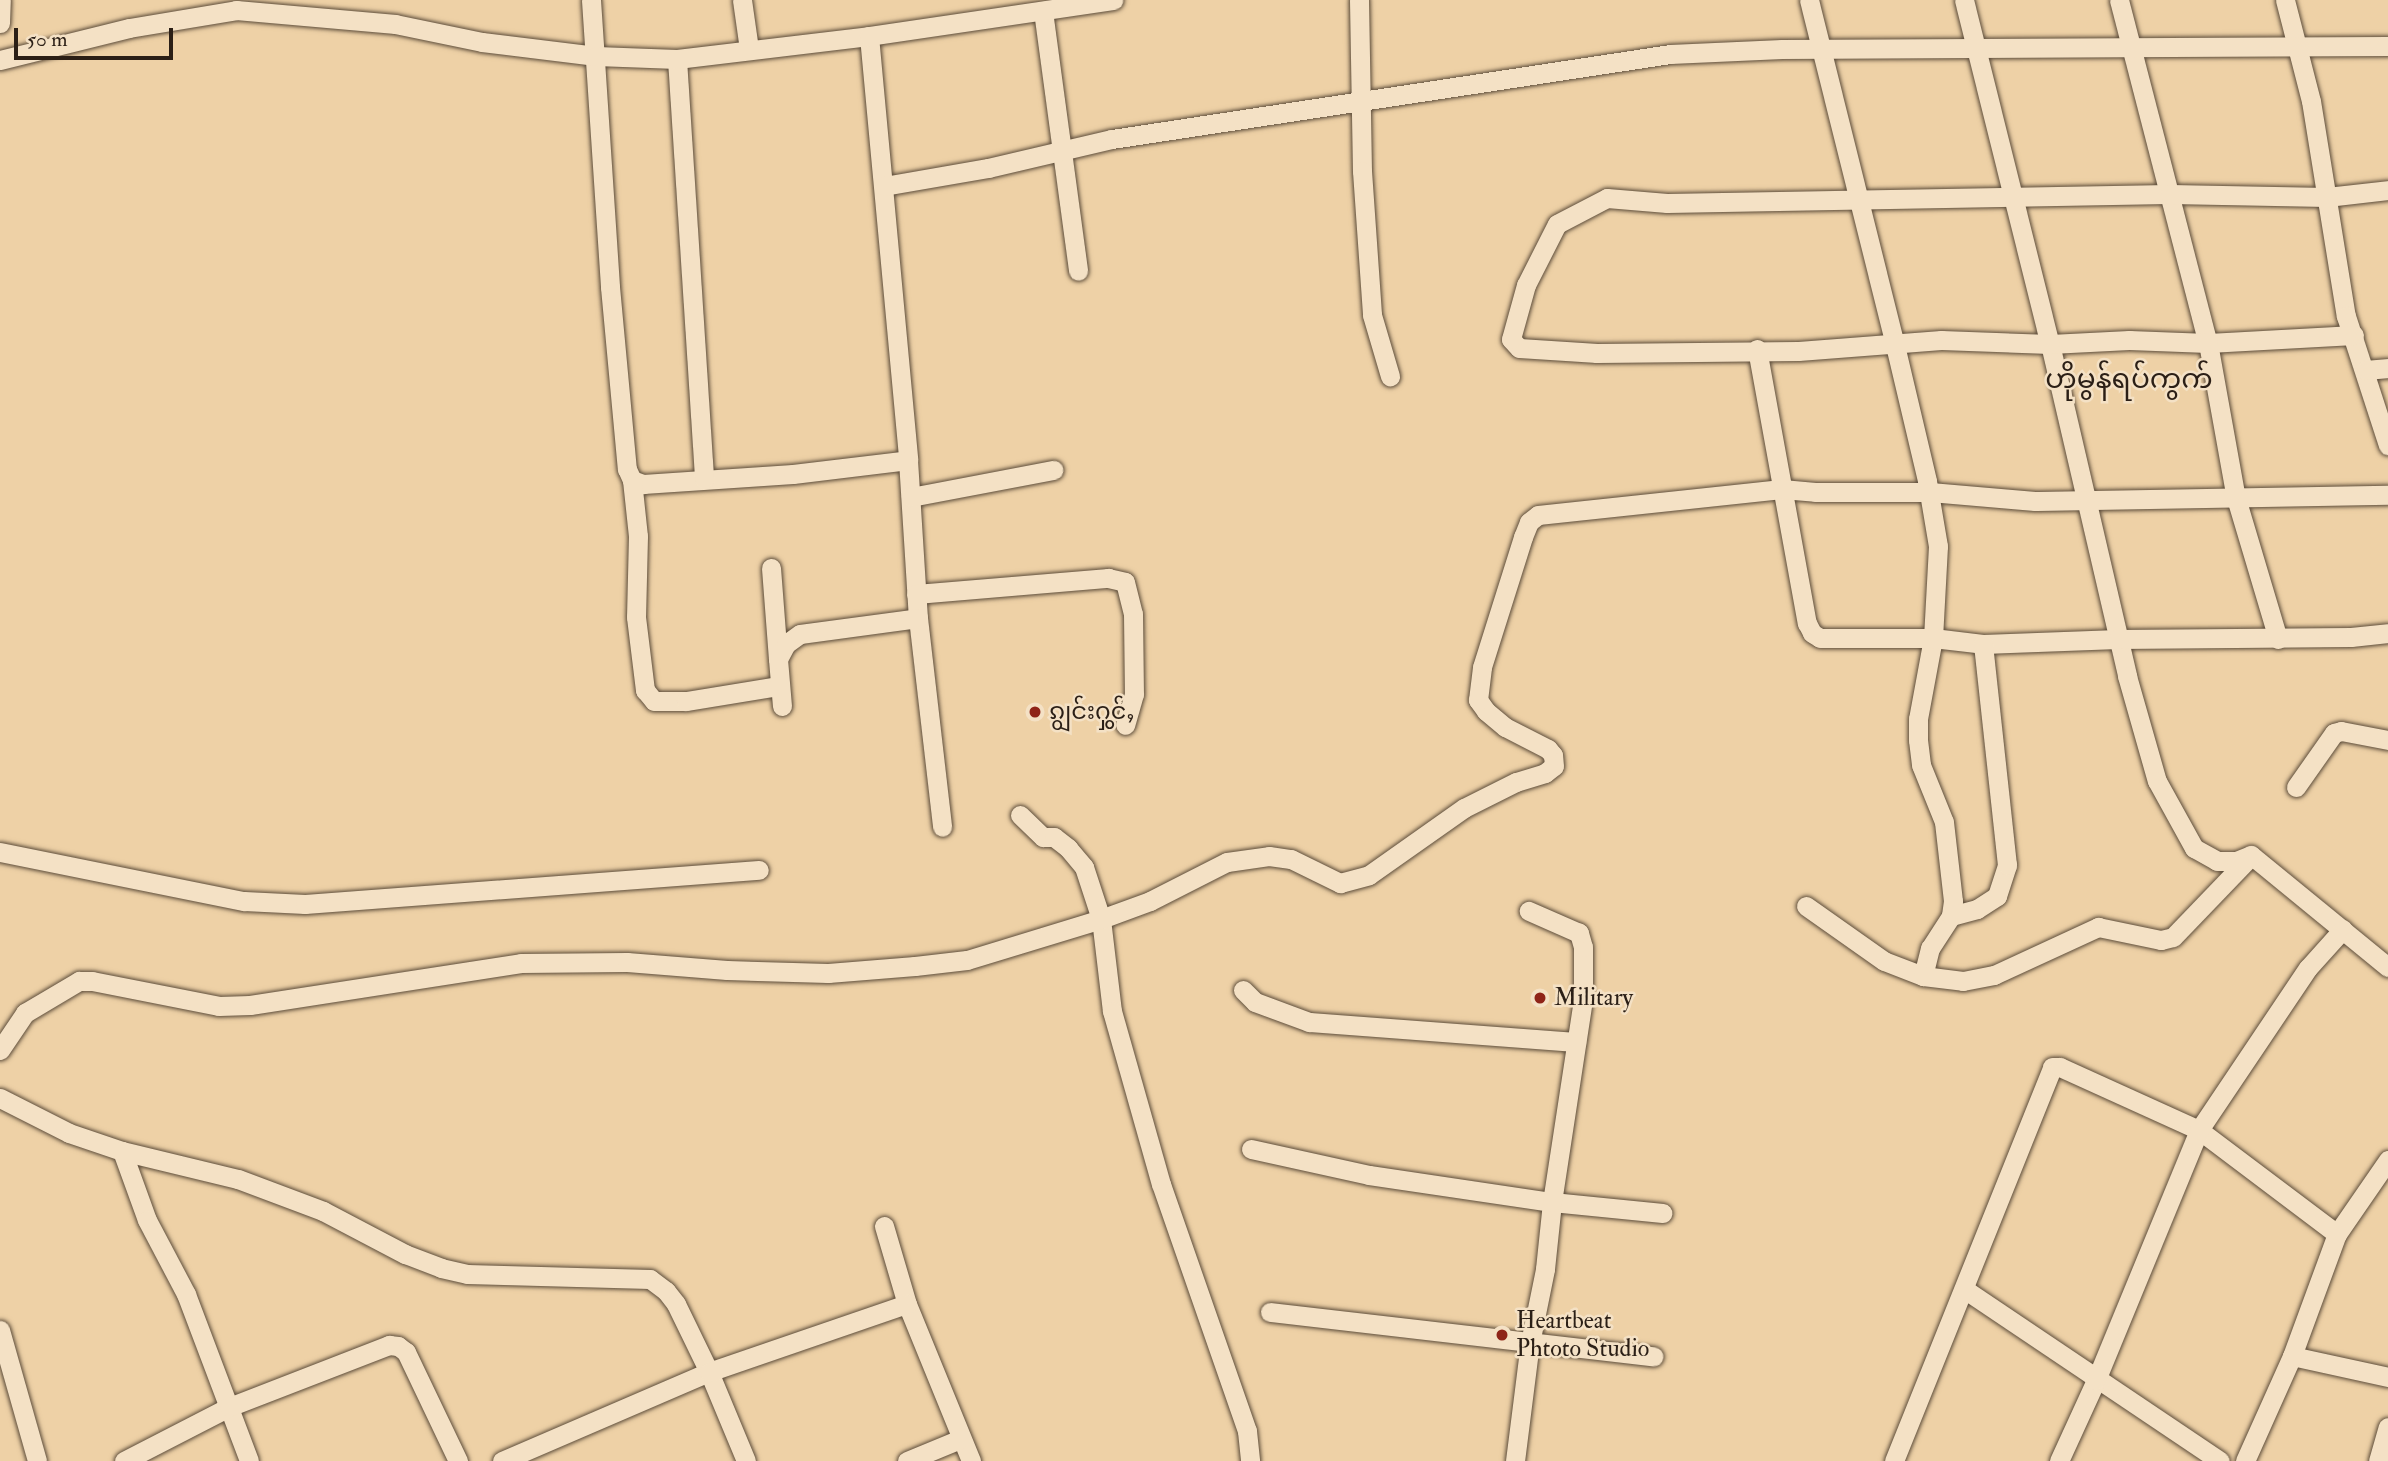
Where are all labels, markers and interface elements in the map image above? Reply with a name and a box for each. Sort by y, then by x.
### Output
scale bar [18,14,177,58]
text: 50 m [27,26,68,53]
district label: ဟိုမွန်ရပ်ကွက် [2045,363,2213,397]
place label: ၵျွင်းႁွင်ႇ [1049,698,1135,726]
marker: ၵျွင်းႁွင်ႇ [1027,704,1043,720]
place label: Military [1554,984,1633,1012]
marker: Military [1532,990,1548,1006]
place label: Heartbeat Phtoto Studio [1516,1307,1649,1363]
marker: Heartbeat Phtoto Studio [1494,1327,1510,1343]

